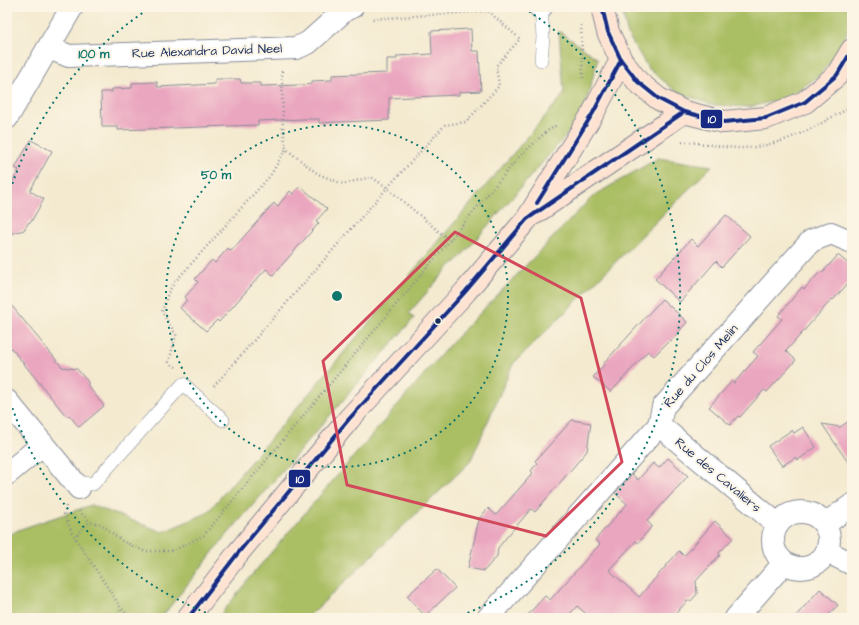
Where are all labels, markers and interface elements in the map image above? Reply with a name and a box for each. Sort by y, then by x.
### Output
street label: Rue Alexandra David Neel [132,39,282,63]
text: 100 m [79,46,110,63]
line badge: 10 [700,109,723,129]
text: 10 [708,112,716,127]
text: 50 m [201,167,232,184]
centre of rings [330,289,344,303]
unlabelled marker [433,316,443,326]
street label: Rue du Clos Melin [660,320,743,412]
street label: Rue des Cavaliers [671,434,765,517]
line badge: 10 [288,469,311,488]
text: 10 [296,472,304,487]

